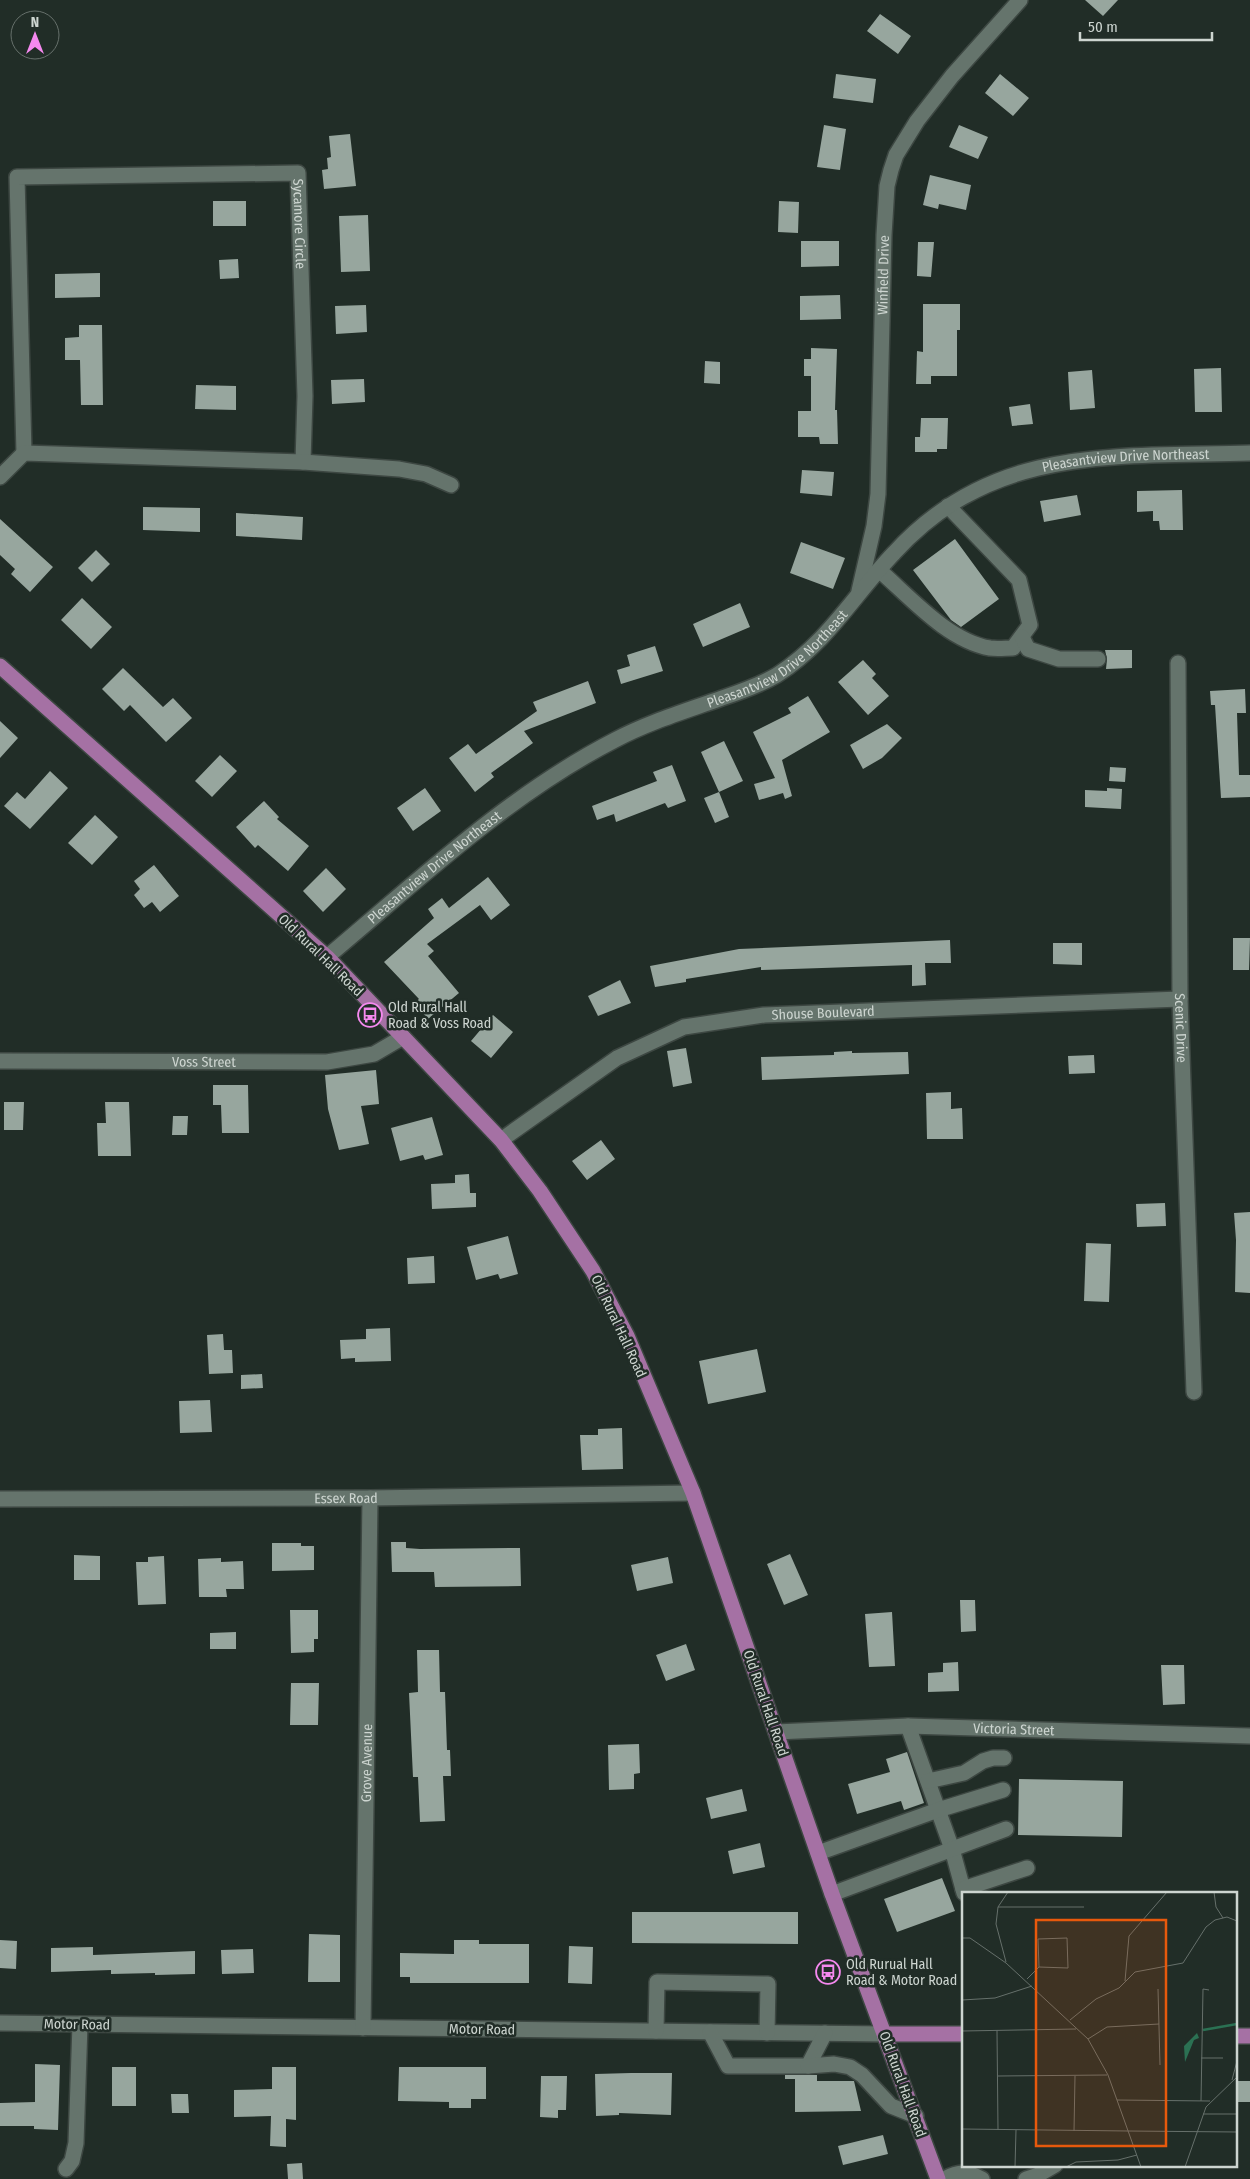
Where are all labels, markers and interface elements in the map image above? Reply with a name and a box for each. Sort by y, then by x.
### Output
north arrow [10,10,60,60]
scale bar [1080,10,1212,42]
text: N [31,14,39,31]
text: 50 m [1088,18,1118,36]
street label: Sycamore Circle [289,178,309,269]
street label: Winfield Drive [874,235,893,315]
street label: Pleasantview Drive Northeast [1040,446,1210,476]
street label: Pleasantview Drive Northeast [705,606,852,712]
street label: Pleasantview Drive Northeast [364,807,505,928]
street label: Old Rural Hall Road [275,911,367,1000]
street label: Scenic Drive [1171,993,1190,1063]
place label: Old Rural Hall Road & Voss Road [388,999,491,1032]
bus stop icon: Old Rural Hall Road & Voss Road [357,1002,383,1028]
street label: Shouse Boulevard [771,1003,875,1024]
street label: Voss Street [172,1054,236,1071]
street label: Old Rural Hall Road [587,1272,650,1380]
street label: Essex Road [314,1490,378,1507]
street label: Old Rural Hall Road [739,1648,792,1759]
street label: Victoria Street [973,1720,1055,1739]
street label: Grove Avenue [358,1724,376,1802]
inset map [962,1892,1238,2166]
place label: Old Rurual Hall Road & Motor Road [846,1956,957,1989]
bus stop icon: Old Rurual Hall Road & Motor Road [815,1959,841,1985]
street label: Motor Road [44,2015,110,2034]
street label: Motor Road [449,2020,515,2039]
street label: Old Rural Hall Road [876,2029,930,2139]

